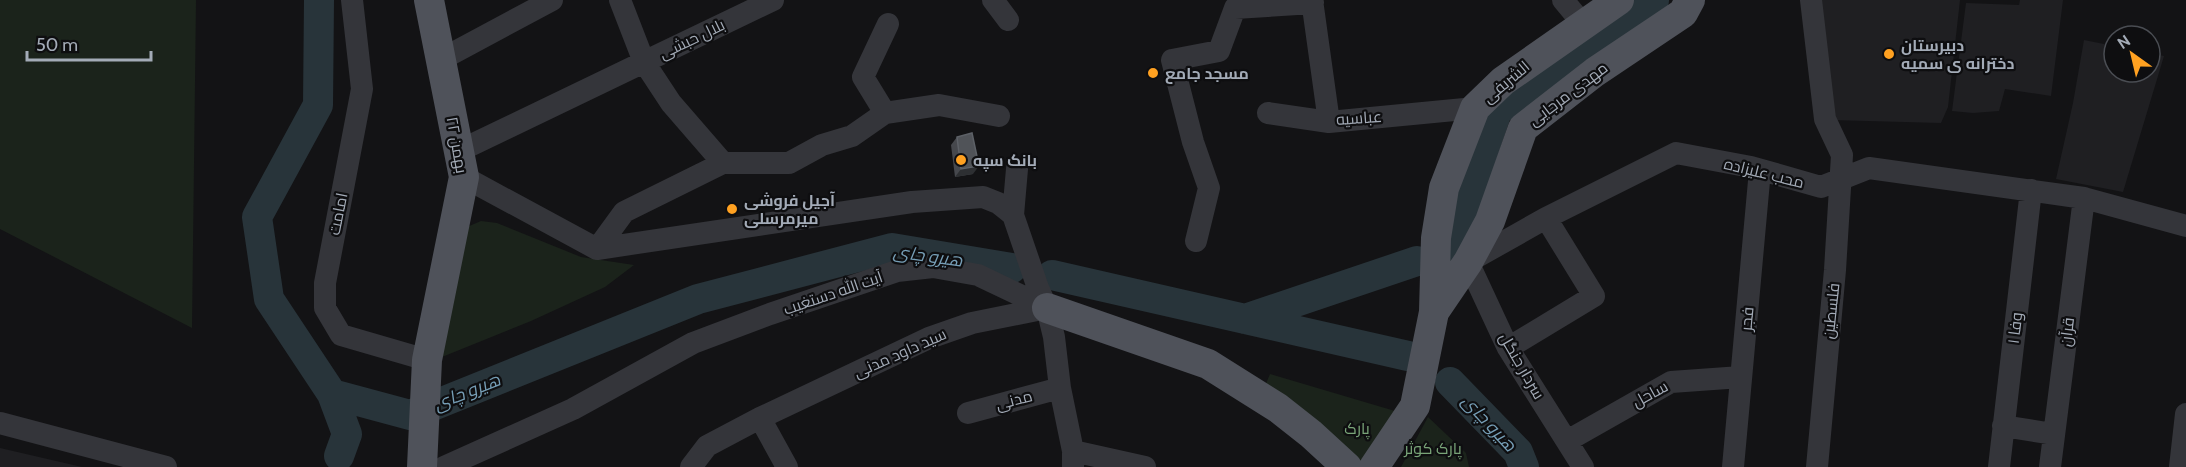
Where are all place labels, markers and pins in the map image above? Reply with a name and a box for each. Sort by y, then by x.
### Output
place label: دبیرستان دخترانه ی سمیه [1901,36,2014,73]
marker: دبیرستان دخترانه ی سمیه [1882,47,1896,61]
place label: مسجد جامع [1165,64,1249,84]
marker: مسجد جامع [1146,66,1160,80]
place label: بانک سپه [973,151,1037,172]
marker: بانک سپه [954,153,968,167]
place label: آجیل فروشی میرمرسلی [744,191,835,228]
marker: آجیل فروشی میرمرسلی [725,202,739,216]

